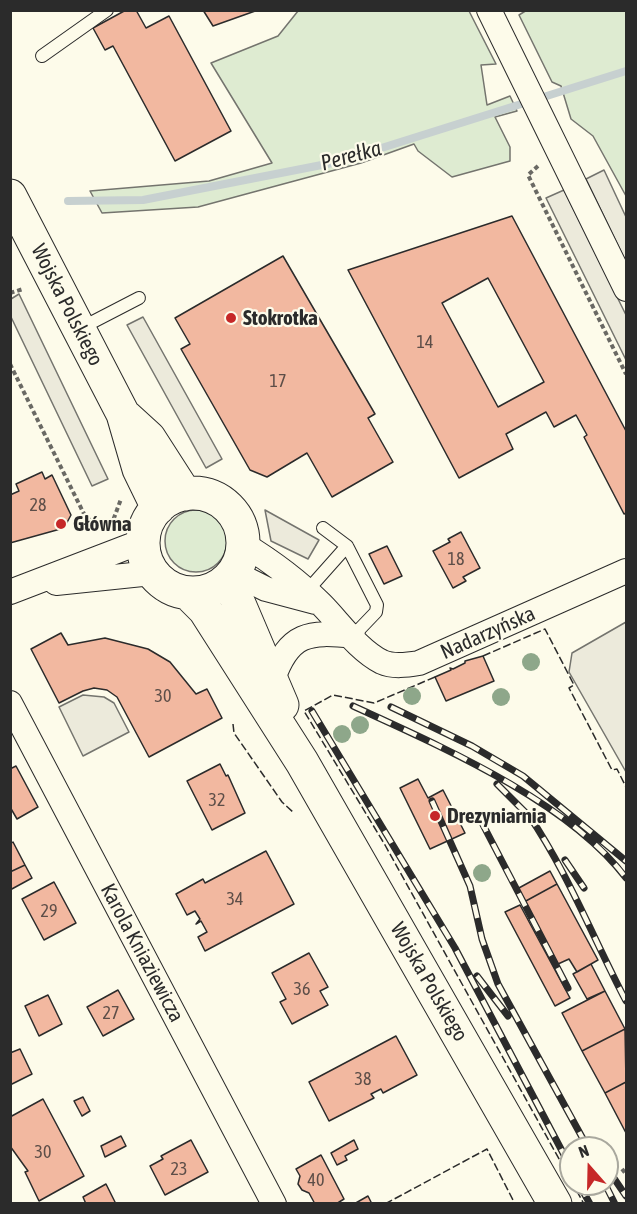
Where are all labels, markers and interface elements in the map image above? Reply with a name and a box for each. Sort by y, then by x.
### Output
water label: Perełka [318,135,384,177]
street label: Wojska Polskiego [26,240,108,370]
place label: Stokrotka [243,305,318,331]
marker: Stokrotka [224,311,238,325]
house number: 14 [417,331,433,353]
house number: 17 [270,370,286,392]
house number: 28 [30,494,46,516]
place label: Główna [73,511,132,537]
marker: Główna [54,517,68,531]
house number: 18 [448,548,464,570]
street label: Nadarzyńska [437,601,539,665]
house number: 30 [155,685,171,707]
house number: 32 [209,789,225,811]
place label: Drezyniarnia [447,803,546,829]
marker: Drezyniarnia [428,809,442,823]
street label: Karola Kniaziewicza [95,879,189,1027]
house number: 34 [227,888,243,910]
house number: 29 [41,900,57,922]
street label: Wojska Polskiego [385,918,473,1046]
house number: 36 [294,978,310,1000]
house number: 27 [103,1002,119,1024]
house number: 38 [355,1068,371,1090]
north arrow [559,1136,619,1196]
house number: 30 [35,1141,51,1163]
text: N [576,1141,591,1161]
house number: 23 [171,1158,187,1180]
house number: 40 [308,1169,324,1191]

